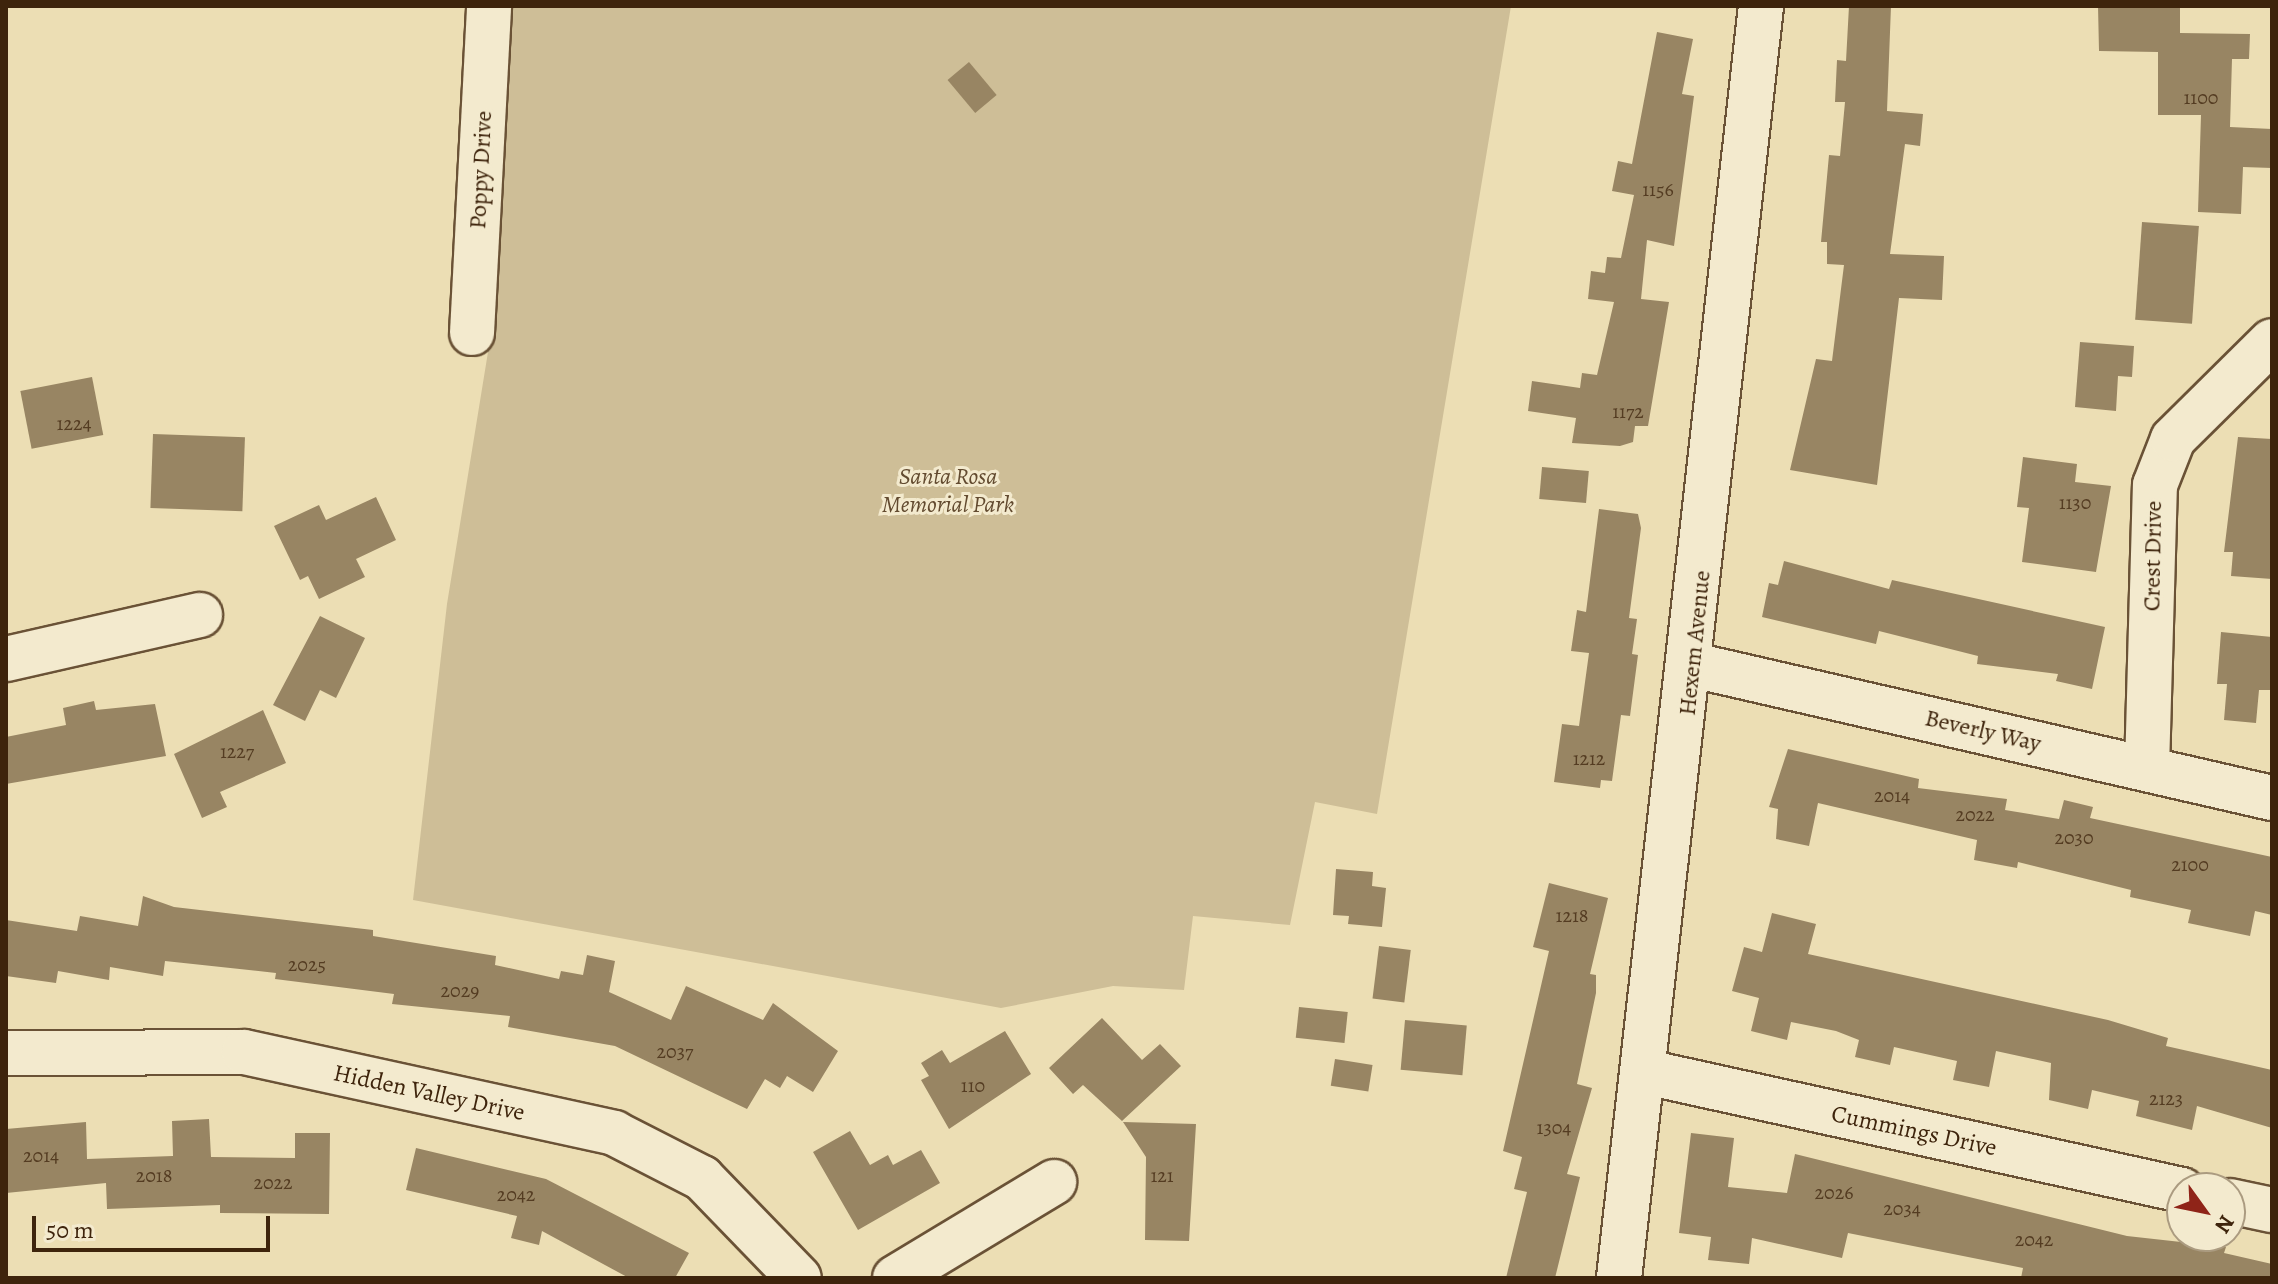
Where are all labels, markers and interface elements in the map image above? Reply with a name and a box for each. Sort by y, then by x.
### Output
house number: 1100 [2184,85,2218,109]
street label: Poppy Drive [464,110,498,230]
house number: 1156 [1642,177,1674,201]
house number: 1172 [1612,399,1644,423]
house number: 1224 [57,411,91,435]
park label: Santa Rosa Memorial Park [882,463,1014,519]
house number: 1130 [2059,490,2091,514]
street label: Crest Drive [2138,501,2168,611]
street label: Hexem Avenue [1673,569,1717,717]
street label: Beverly Way [1922,704,2044,758]
house number: 1227 [220,739,254,763]
house number: 1212 [1573,746,1605,770]
house number: 2014 [1874,783,1910,807]
house number: 2022 [1955,802,1995,826]
house number: 2030 [2054,825,2094,849]
house number: 2100 [2171,852,2209,876]
house number: 1218 [1556,903,1588,927]
house number: 2025 [288,952,326,976]
house number: 2029 [441,978,479,1002]
house number: 2037 [657,1039,693,1063]
street label: Hidden Valley Drive [331,1059,527,1127]
house number: 110 [961,1073,985,1097]
house number: 2123 [2149,1086,2183,1110]
street label: Cummings Drive [1829,1099,1999,1163]
house number: 1304 [1537,1115,1571,1139]
house number: 2014 [23,1143,59,1167]
house number: 2018 [136,1163,172,1187]
house number: 121 [1150,1163,1174,1187]
house number: 2022 [253,1170,293,1194]
north arrow [2166,1172,2246,1252]
house number: 2026 [1815,1180,1853,1204]
house number: 2042 [497,1182,535,1206]
house number: 2034 [1883,1196,1921,1220]
scale bar [36,1200,274,1250]
text: N [2208,1209,2241,1239]
text: 50 m [46,1214,94,1246]
house number: 2042 [2015,1227,2053,1251]

